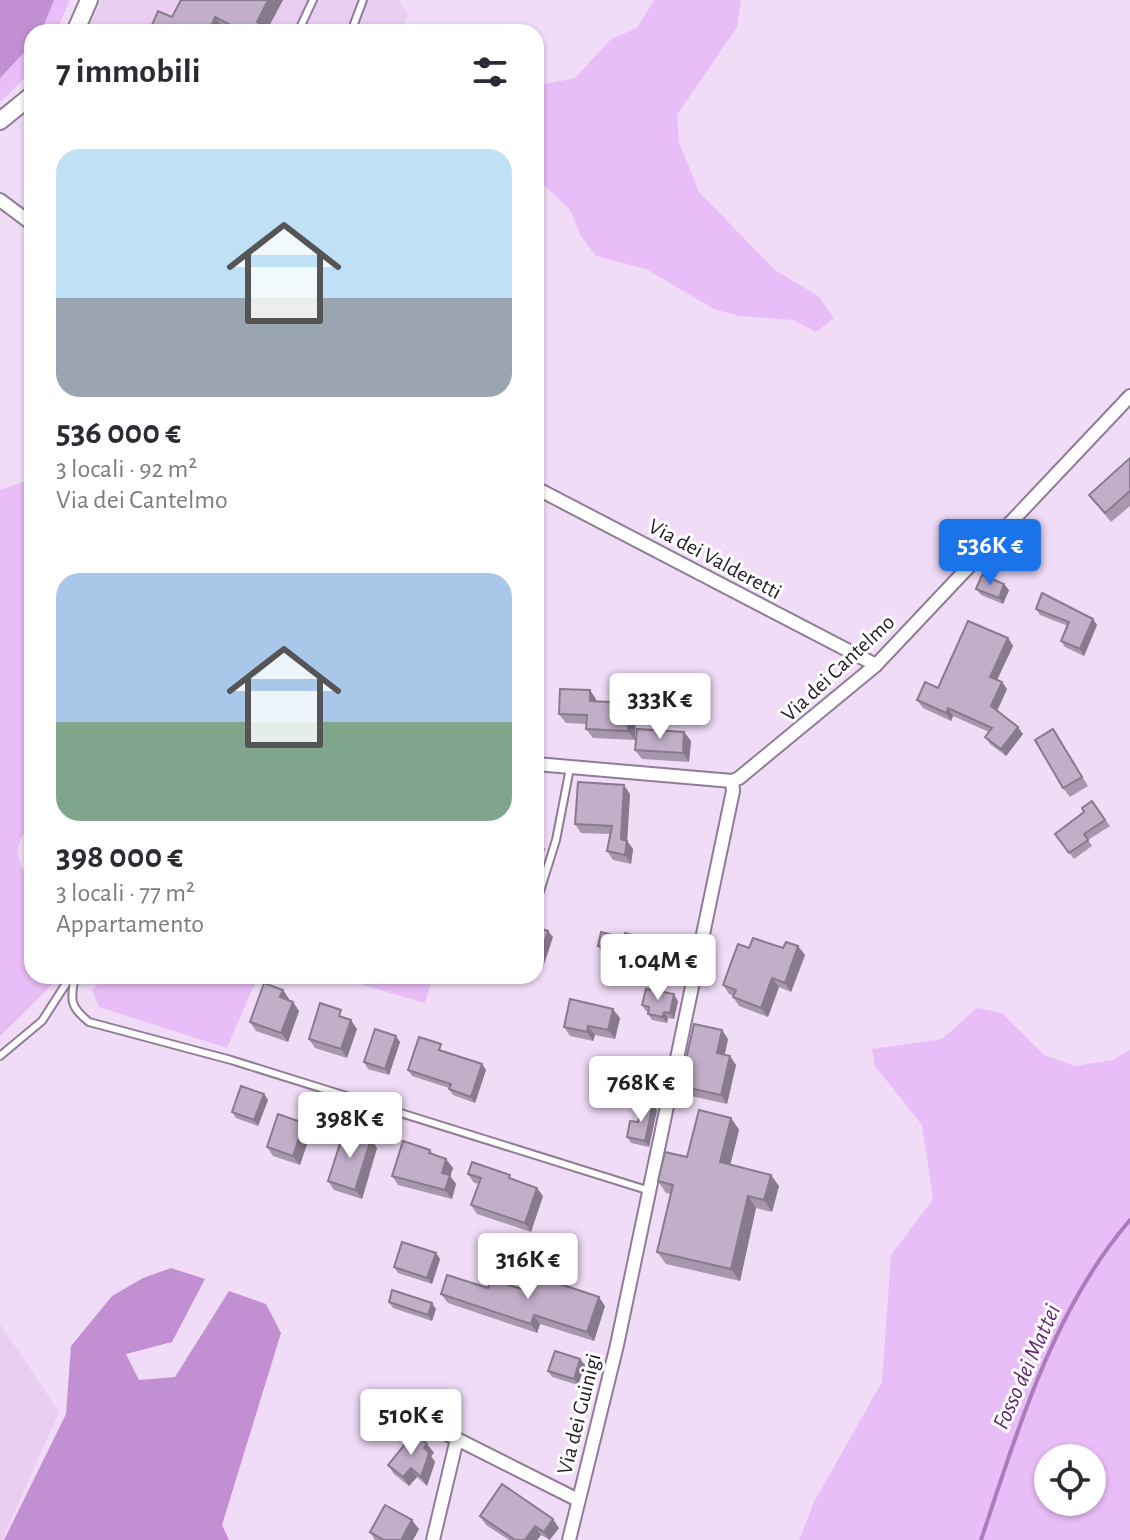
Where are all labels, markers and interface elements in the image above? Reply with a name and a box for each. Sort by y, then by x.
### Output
icon: filters [468,50,512,94]
text: 7 immobili [56,55,201,89]
icon: home [212,201,356,345]
text: 536 000 € [56,416,181,450]
text: 3 locali · 92 m² [56,456,197,482]
text: Via dei Cantelmo [56,487,228,513]
street label: Via dei Valderetti [645,515,785,603]
pin: 536K € [925,519,1055,587]
text: 536K € [957,532,1023,558]
street label: Via dei Cantelmo [777,610,899,726]
icon: home [212,625,356,769]
pin: 333K € [595,673,725,741]
text: 333K € [628,686,692,712]
text: 398 000 € [56,840,183,874]
text: 3 locali · 77 m² [56,880,195,906]
text: Appartamento [56,911,204,937]
pin: 1.04M € [584,934,732,1002]
text: 1.04M € [619,947,697,973]
pin: 768K € [576,1056,706,1124]
text: 768K € [607,1069,675,1095]
pin: 398K € [285,1092,415,1160]
text: 398K € [316,1105,384,1131]
pin: 316K € [463,1233,593,1301]
text: 316K € [496,1246,560,1272]
water label: Fosso dei Mattei [989,1301,1065,1433]
street label: Via dei Guinigi [553,1351,605,1477]
pin: 510K € [346,1389,476,1457]
text: 510K € [378,1402,444,1428]
map controls [1034,1444,1106,1516]
button: locate [1034,1444,1106,1516]

